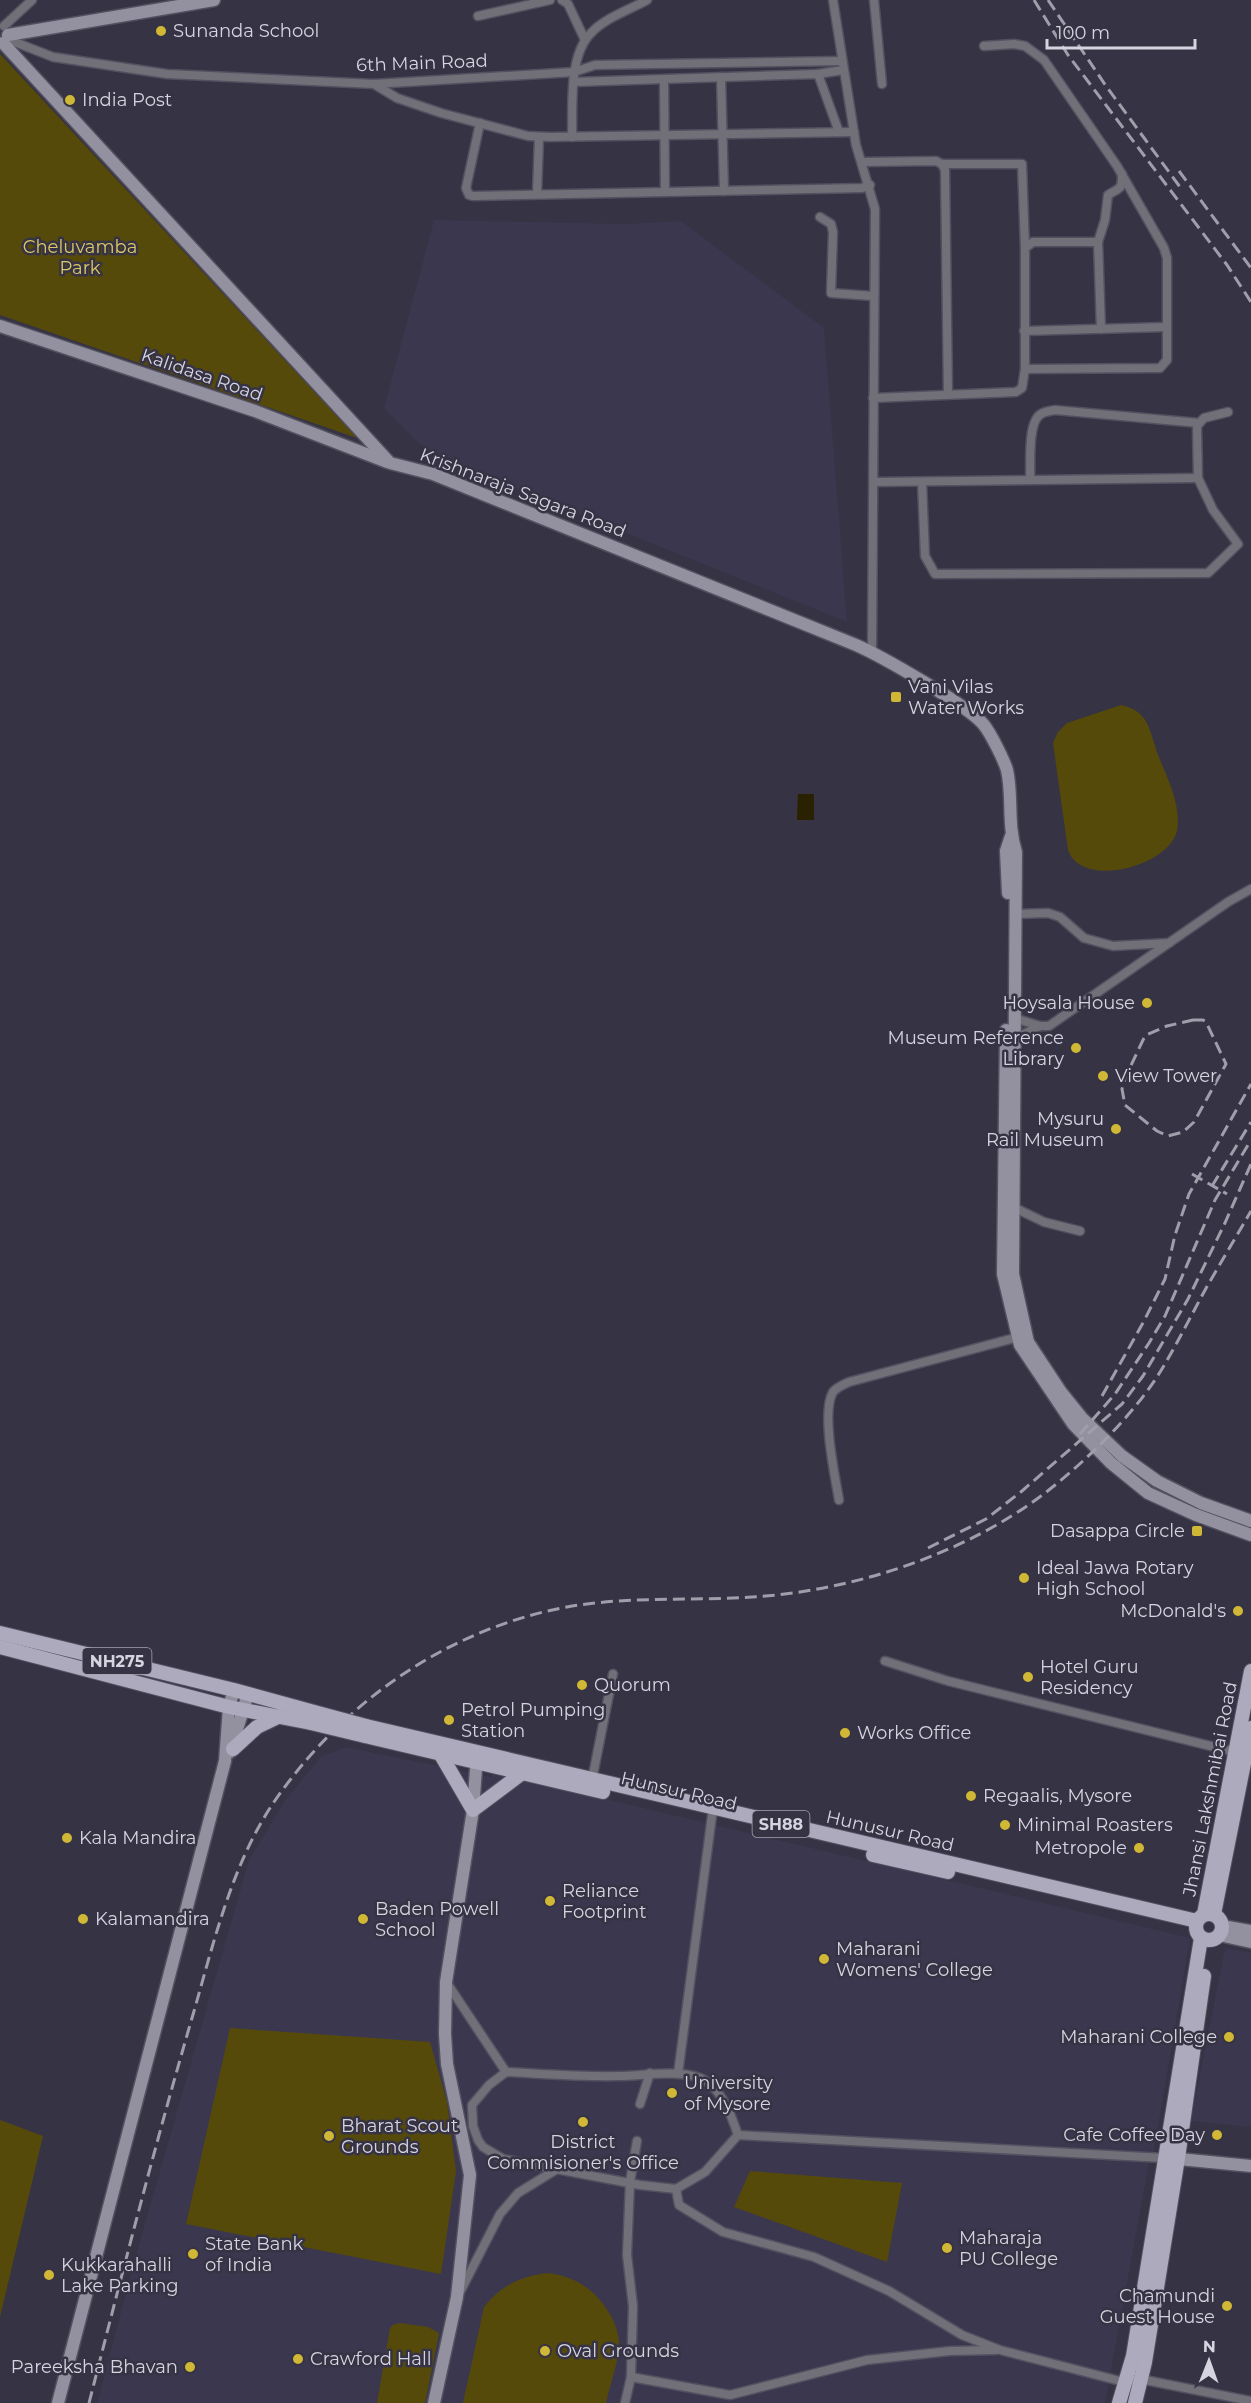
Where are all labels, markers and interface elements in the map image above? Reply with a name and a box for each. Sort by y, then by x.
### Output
scale bar [1047,12,1196,50]
place label: Sunanda School [173,20,319,42]
text: 100 m [1056,22,1110,44]
marker: Sunanda School [154,24,168,38]
street label: 6th Main Road [356,50,488,76]
place label: India Post [82,89,172,111]
marker: India Post [63,93,77,107]
park label: Cheluvamba Park [23,236,137,279]
street label: Kalidasa Road [138,344,266,406]
street label: Krishnaraja Sagara Road [417,443,629,543]
place label: Vani Vilas Water Works [908,676,1024,719]
marker: Vani Vilas Water Works [889,690,903,704]
place label: Hoysala House [1002,992,1135,1014]
marker: Hoysala House [1140,996,1154,1010]
place label: Museum Reference Library [888,1027,1064,1070]
marker: Museum Reference Library [1069,1041,1083,1055]
place label: View Tower [1115,1065,1217,1087]
marker: View Tower [1096,1069,1110,1083]
place label: Mysuru Rail Museum [986,1108,1104,1151]
marker: Mysuru Rail Museum [1109,1122,1123,1136]
place label: Dasappa Circle [1050,1520,1185,1542]
marker: Dasappa Circle [1190,1524,1204,1538]
place label: Ideal Jawa Rotary High School [1036,1557,1194,1600]
marker: Ideal Jawa Rotary High School [1017,1571,1031,1585]
place label: McDonald's [1120,1600,1226,1622]
marker: McDonald's [1231,1604,1245,1618]
road number: NH275 [82,1648,152,1674]
place label: Hotel Guru Residency [1040,1656,1139,1699]
marker: Hotel Guru Residency [1021,1670,1035,1684]
place label: Quorum [594,1674,671,1696]
marker: Quorum [575,1678,589,1692]
street label: Jhansi Lakshmibai Road [1178,1680,1242,1899]
place label: Petrol Pumping Station [461,1699,605,1742]
marker: Petrol Pumping Station [442,1713,456,1727]
place label: Works Office [857,1722,971,1744]
marker: Works Office [838,1726,852,1740]
street label: Hunsur Road [619,1767,739,1815]
place label: Regaalis, Mysore [983,1785,1132,1807]
marker: Regaalis, Mysore [964,1789,978,1803]
street label: Hunusur Road [824,1806,956,1856]
road number: SH88 [752,1811,810,1837]
place label: Minimal Roasters [1017,1814,1173,1836]
marker: Minimal Roasters [998,1818,1012,1832]
place label: Kala Mandira [79,1827,196,1849]
marker: Kala Mandira [60,1831,74,1845]
place label: Metropole [1034,1837,1127,1859]
marker: Metropole [1132,1841,1146,1855]
place label: Reliance Footprint [562,1880,647,1923]
marker: Reliance Footprint [543,1894,557,1908]
place label: Baden Powell School [375,1898,499,1941]
place label: Kalamandira [95,1908,210,1930]
marker: Kalamandira [76,1912,90,1926]
marker: Baden Powell School [356,1912,370,1926]
place label: Maharani Womens' College [836,1938,993,1981]
marker: Maharani Womens' College [817,1952,831,1966]
place label: Maharani College [1060,2026,1217,2048]
marker: Maharani College [1222,2030,1236,2044]
place label: University of Mysore [684,2072,773,2115]
marker: University of Mysore [665,2086,679,2100]
place label: Bharat Scout Grounds [341,2115,458,2158]
marker: District Commisioner's Office [576,2115,590,2129]
place label: Cafe Coffee Day [1063,2124,1205,2146]
marker: Cafe Coffee Day [1210,2128,1224,2142]
marker: Bharat Scout Grounds [322,2129,336,2143]
place label: District Commisioner's Office [487,2131,679,2174]
place label: Maharaja PU College [959,2227,1058,2270]
place label: State Bank of India [205,2233,304,2276]
marker: Maharaja PU College [940,2241,954,2255]
marker: State Bank of India [186,2247,200,2261]
place label: Kukkarahalli Lake Parking [61,2254,179,2297]
marker: Kukkarahalli Lake Parking [42,2268,56,2282]
place label: Chamundi Guest House [1100,2285,1215,2328]
marker: Chamundi Guest House [1220,2299,1234,2313]
north arrow [1179,2331,1239,2391]
text: N [1203,2337,1216,2356]
place label: Oval Grounds [557,2340,679,2362]
marker: Oval Grounds [538,2344,552,2358]
place label: Crawford Hall [310,2348,432,2370]
marker: Crawford Hall [291,2352,305,2366]
place label: Pareeksha Bhavan [11,2356,178,2378]
marker: Pareeksha Bhavan [183,2360,197,2374]

